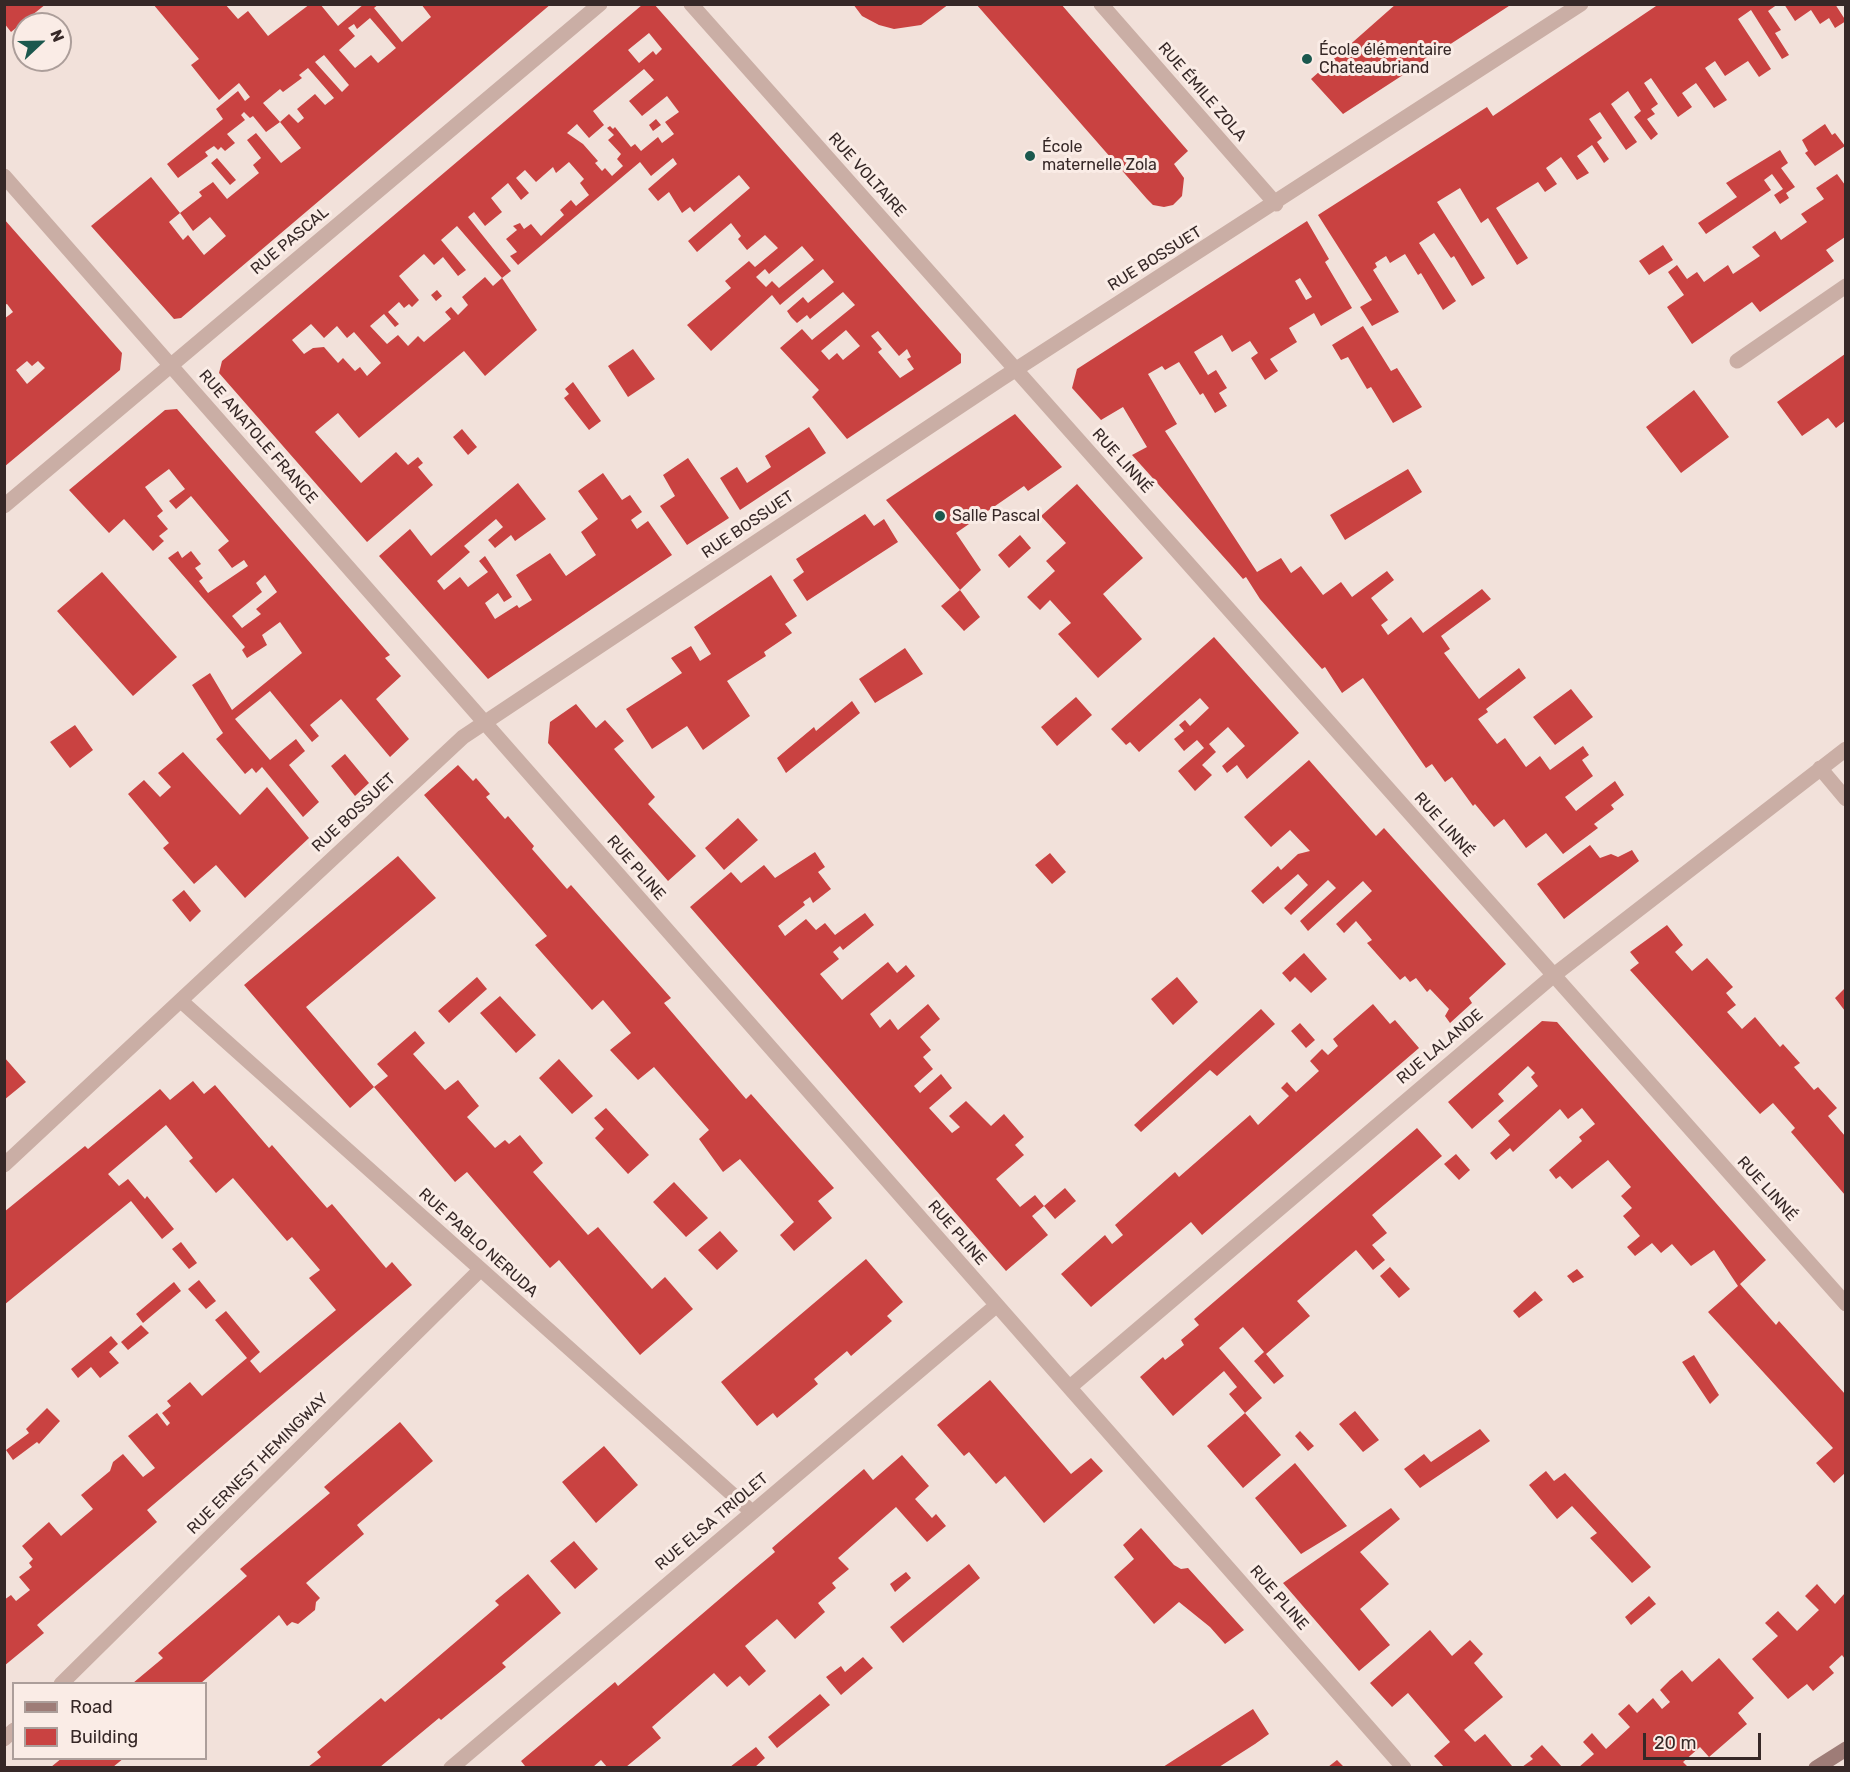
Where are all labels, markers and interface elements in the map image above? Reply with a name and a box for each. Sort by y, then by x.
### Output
north arrow [12,12,72,72]
text: N [46,27,68,45]
street label: RUE ÉMILE ZOLA [1154,39,1250,145]
place label: École élémentaire Chateaubriand [1319,40,1452,78]
marker: École élémentaire Chateaubriand [1300,52,1314,66]
street label: RUE VOLTAIRE [824,129,910,221]
place label: École maternelle Zola [1042,137,1157,175]
marker: École maternelle Zola [1023,149,1037,163]
street label: RUE PASCAL [247,203,333,279]
street label: RUE BOSSUET [1105,223,1205,295]
street label: RUE ANATOLE FRANCE [195,366,321,508]
street label: RUE LINNÉ [1088,425,1156,497]
street label: RUE BOSSUET [698,487,798,563]
place label: Salle Pascal [952,506,1040,526]
marker: Salle Pascal [933,509,947,523]
street label: RUE BOSSUET [308,770,400,856]
street label: RUE LINNÉ [1410,789,1478,861]
street label: RUE PLINE [603,832,669,904]
street label: RUE LALANDE [1393,1005,1487,1089]
street label: RUE LINNÉ [1733,1153,1801,1225]
street label: RUE PABLO NERUDA [414,1184,542,1302]
street label: RUE PLINE [924,1197,990,1269]
street label: RUE ERNEST HEMINGWAY [183,1389,333,1539]
street label: RUE ELSA TRIOLET [652,1469,772,1575]
street label: RUE PLINE [1246,1562,1312,1634]
legend [12,1682,207,1760]
text: Road [70,1696,113,1718]
scale bar [1646,1721,1764,1759]
text: Building [70,1726,138,1748]
text: 20 m [1654,1732,1696,1754]

